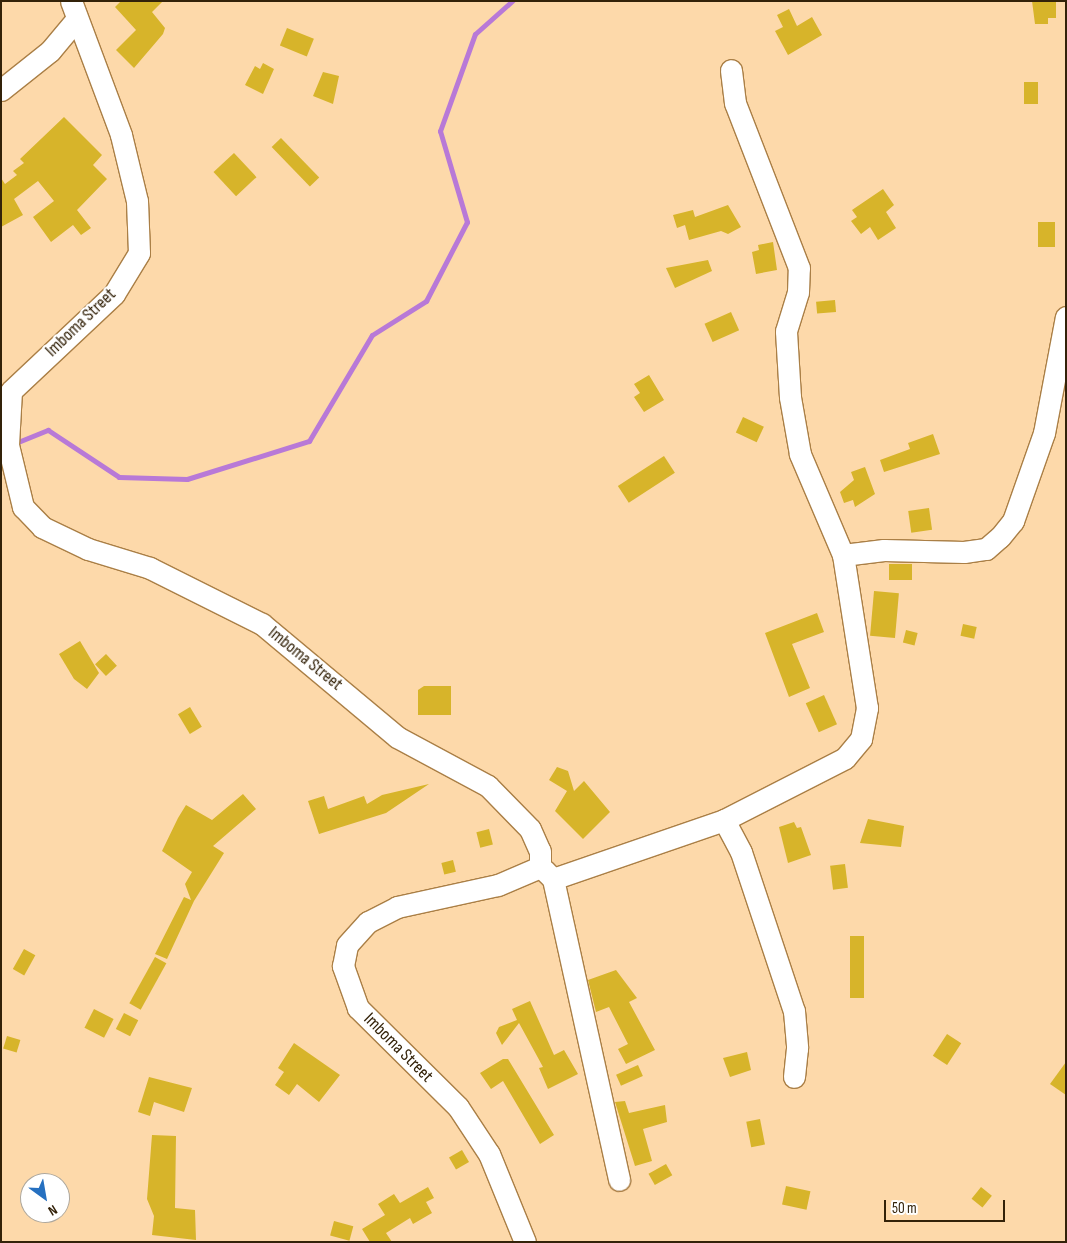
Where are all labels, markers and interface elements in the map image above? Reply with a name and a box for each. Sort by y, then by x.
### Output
street label: Imboma Street [41,284,121,362]
street label: Imboma Street [263,622,347,696]
street label: Imboma Street [359,1009,437,1087]
north arrow [20,1173,70,1223]
scale bar [887,1190,1008,1222]
text: 50 m [892,1199,917,1218]
text: N [45,1201,60,1219]

